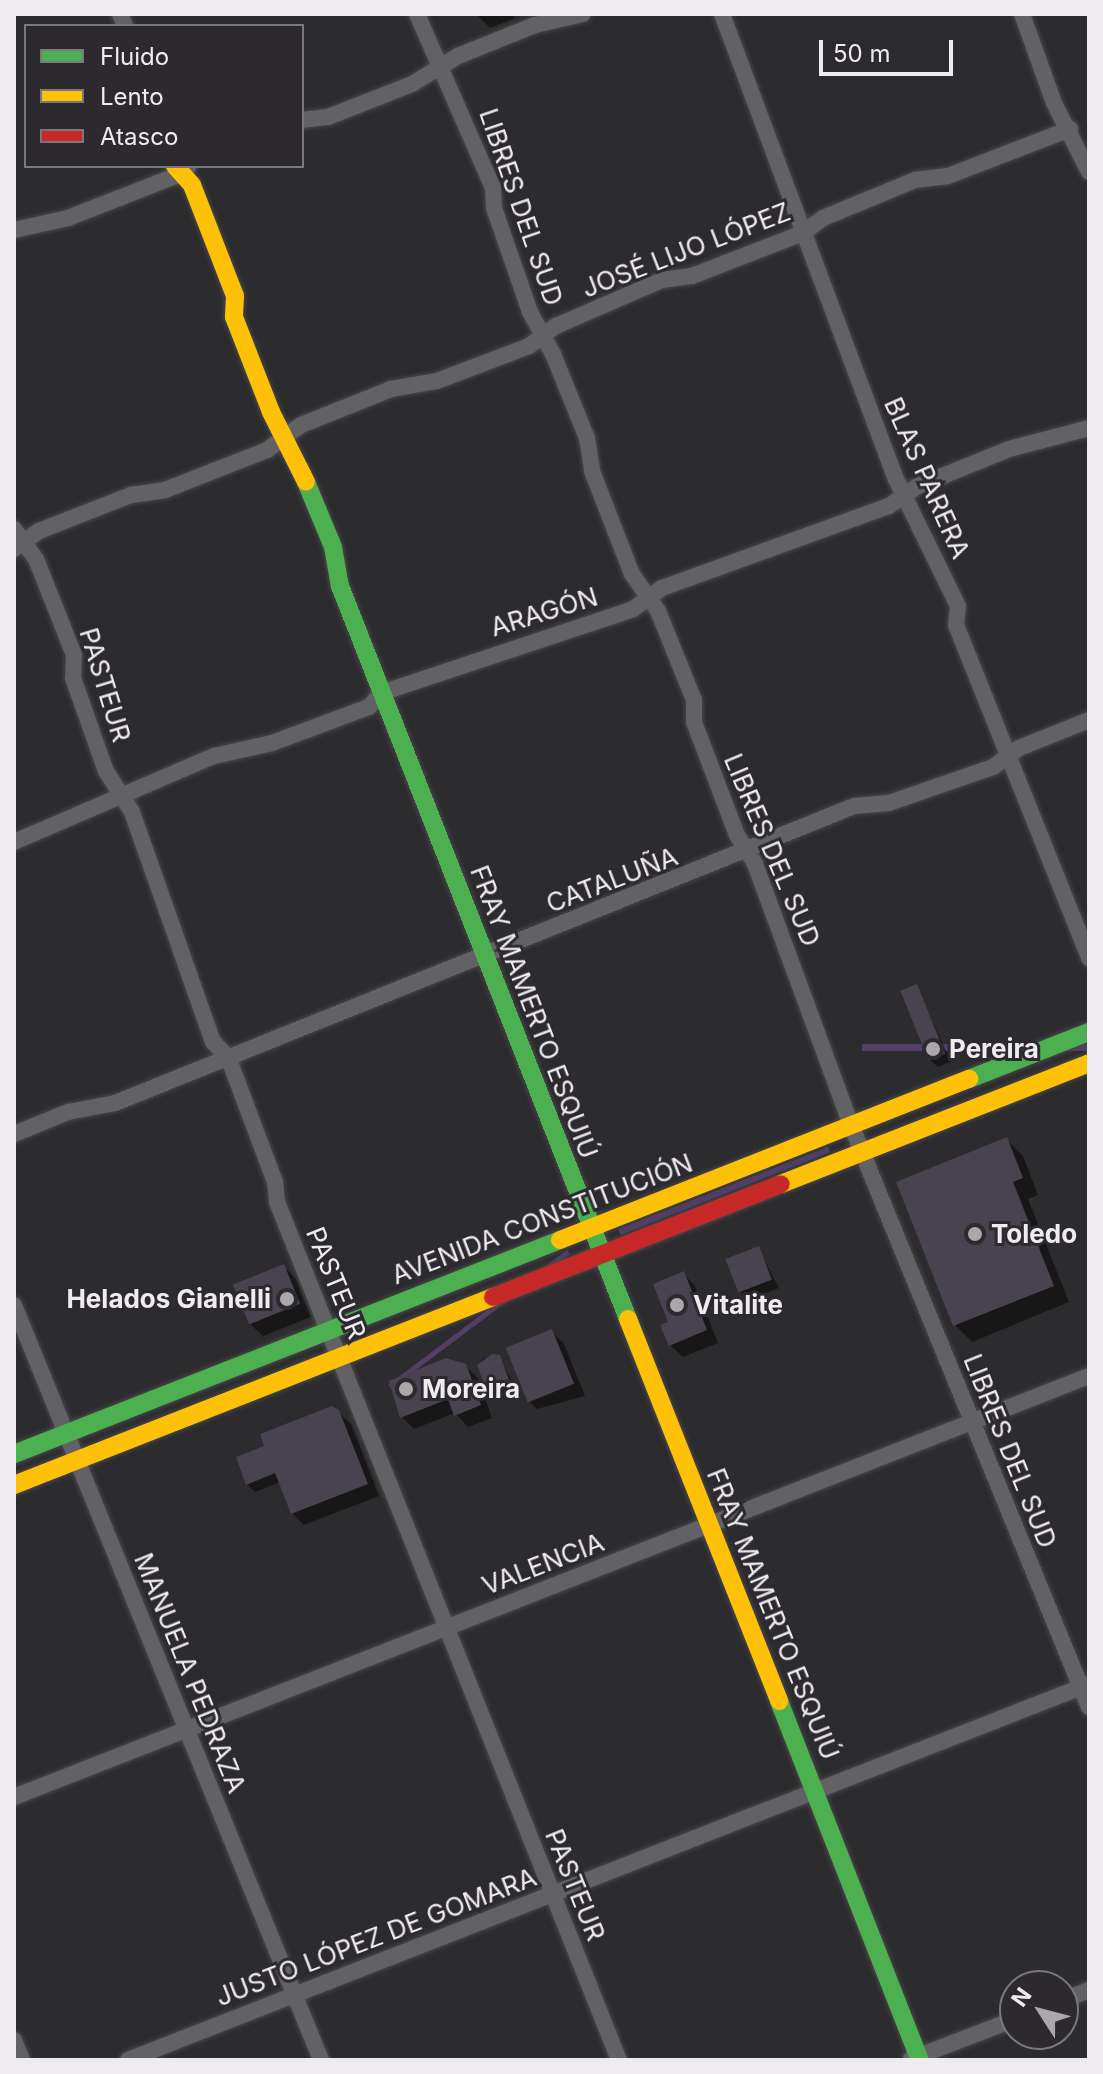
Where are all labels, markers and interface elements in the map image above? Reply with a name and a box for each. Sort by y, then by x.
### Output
legend [24,24,304,168]
scale bar [823,24,957,74]
text: 50 m [833,39,891,68]
text: Fluido [100,42,169,71]
text: Lento [100,82,164,111]
street label: LIBRES DEL SUD [473,104,569,310]
text: Atasco [100,122,178,151]
street label: JOSÉ LIJO LÓPEZ [577,196,795,304]
street label: BLAS PARERA [878,392,976,564]
street label: ARAGÓN [487,581,601,643]
street label: PASTEUR [73,624,137,746]
street label: LIBRES DEL SUD [717,749,827,951]
street label: CATALUÑA [542,841,682,919]
street label: FRAY MAMERTO ESQUIÚ [464,861,604,1163]
place label: Pereira [949,1033,1039,1065]
marker: Pereira [924,1040,942,1058]
street label: AVENIDA CONSTITUCIÓN [387,1147,697,1291]
place label: Toledo [991,1218,1077,1250]
street label: PASTEUR [299,1223,373,1343]
marker: Toledo [966,1225,984,1243]
place label: Helados Gianelli [66,1283,271,1315]
place label: Vitalite [693,1289,783,1321]
marker: Helados Gianelli [278,1290,296,1308]
marker: Vitalite [668,1296,686,1314]
street label: LIBRES DEL SUD [957,1350,1063,1552]
place label: Moreira [422,1373,520,1405]
marker: Moreira [397,1380,415,1398]
street label: FRAY MAMERTO ESQUIÚ [700,1464,846,1764]
street label: VALENCIA [478,1527,608,1601]
street label: MANUELA PEDRAZA [128,1549,252,1797]
street label: PASTEUR [538,1825,612,1945]
street label: JUSTO LÓPEZ DE GOMARA [211,1861,541,2013]
north arrow [999,1970,1079,2050]
text: N [1006,1983,1037,2011]

